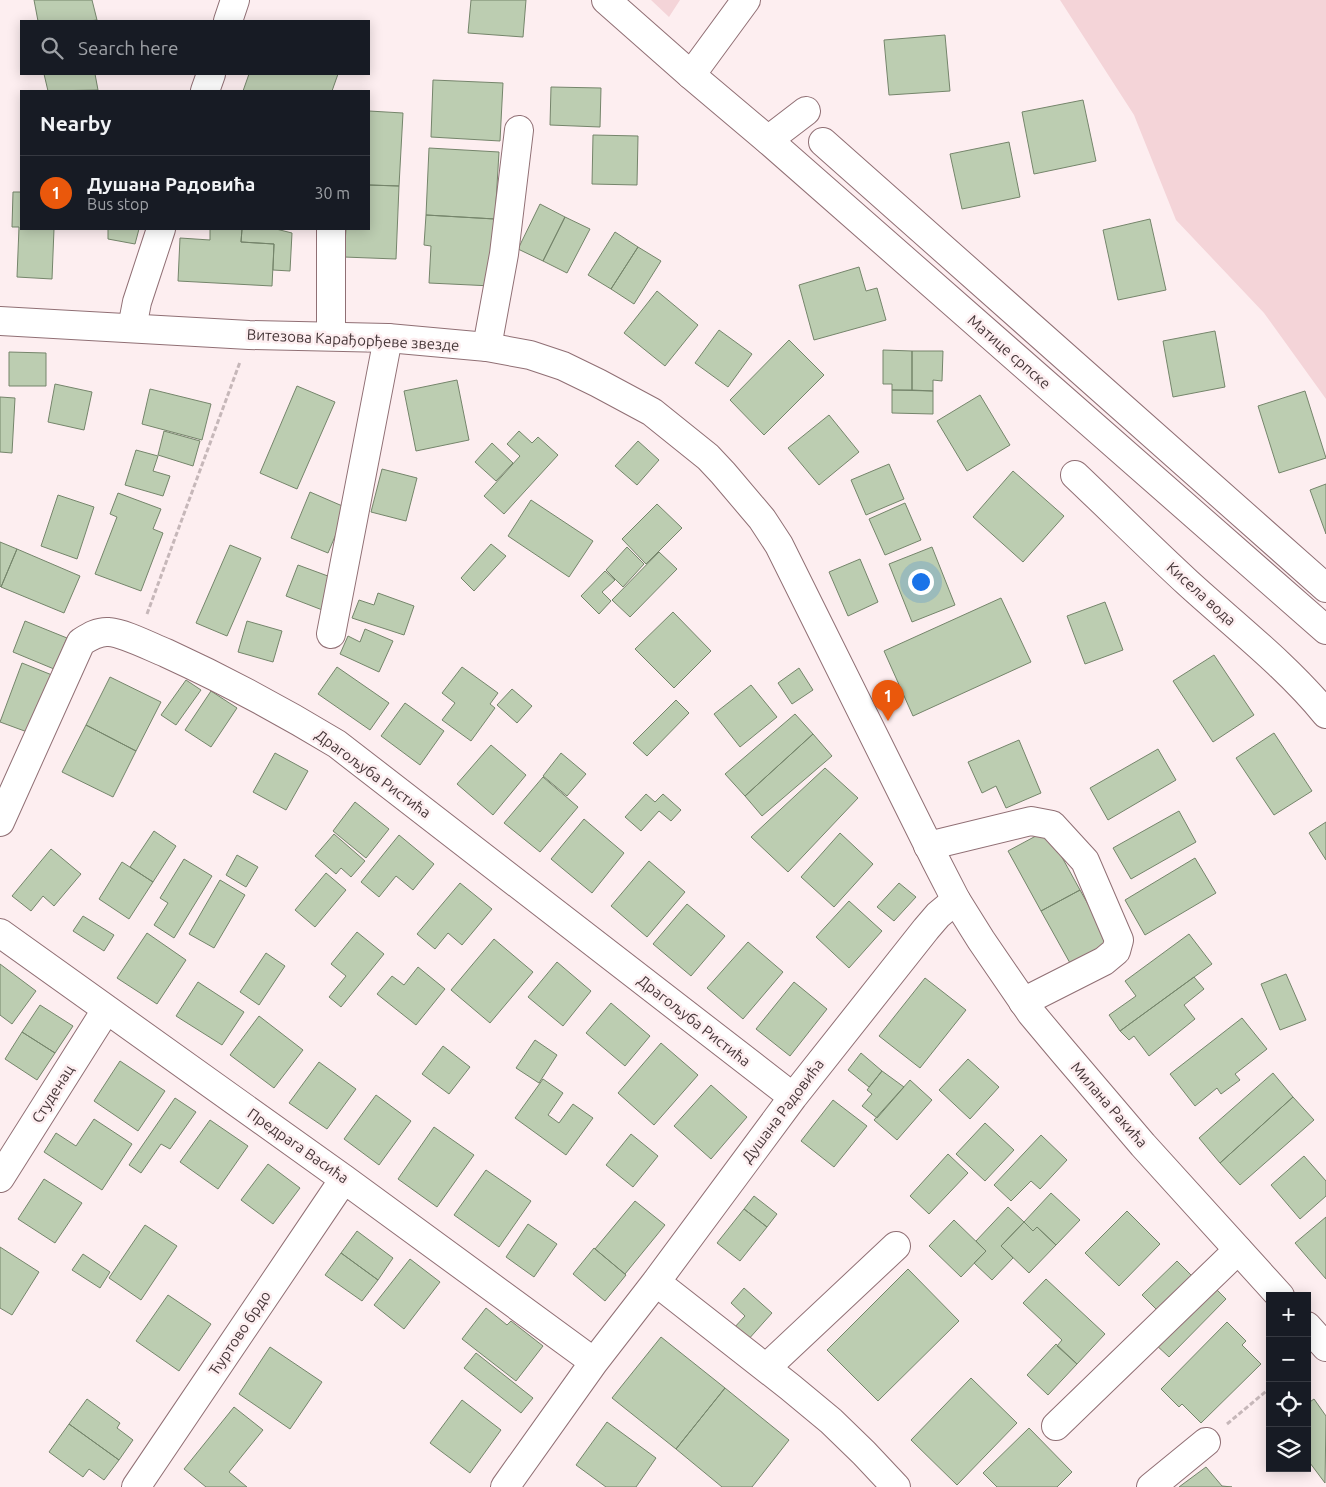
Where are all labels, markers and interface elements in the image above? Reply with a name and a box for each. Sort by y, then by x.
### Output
search box [20,20,370,75]
icon: search [38,34,66,62]
text: Search here [78,37,178,59]
text: Nearby [40,111,111,135]
text: Душана Радовића [87,173,255,195]
text: 1 [51,184,61,202]
text: 30 m [314,184,350,202]
text: Bus stop [87,195,149,213]
street label: Матице српске [965,311,1054,392]
street label: Витезова Карађорђеве звезде [246,325,460,354]
street label: Кисела вода [1163,558,1239,629]
your location [908,569,934,595]
pin: 1 [872,680,904,721]
street label: Драгољуба Ристића [312,726,434,821]
street label: Драгољуба Ристића [635,971,754,1070]
street label: Душана Радовића [738,1055,827,1166]
street label: Милана Ракића [1068,1058,1151,1151]
street label: Студенац [28,1061,77,1126]
street label: Предрага Васића [245,1104,352,1187]
street label: Ћуртово брдо [205,1287,274,1378]
map controls [1266,1292,1311,1472]
button: + [1266,1292,1311,1337]
button: − [1266,1337,1311,1382]
button: locate [1266,1382,1311,1427]
button: layers [1266,1427,1311,1472]

